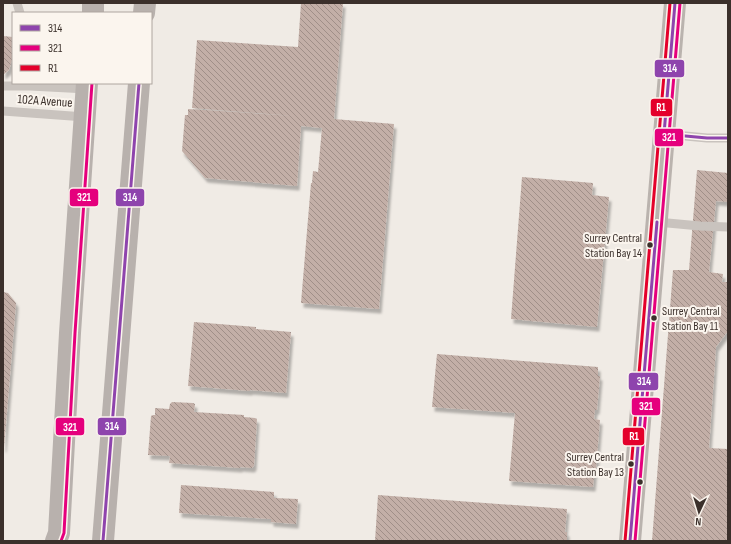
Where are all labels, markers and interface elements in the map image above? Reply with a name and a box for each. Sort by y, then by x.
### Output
legend [12,12,152,84]
text: 314 [48,21,62,36]
text: 321 [48,41,63,56]
line badge: 314 [654,59,685,78]
text: R1 [48,61,59,76]
text: 314 [663,62,677,75]
street label: 102A Avenue [17,91,73,111]
line badge: R1 [650,98,673,117]
text: R1 [656,101,667,114]
line badge: 321 [654,128,684,147]
text: 321 [662,131,677,144]
line badge: 321 [69,188,99,207]
line badge: 314 [115,188,145,207]
text: 321 [77,191,92,204]
text: 314 [123,191,137,204]
place label: Surrey Central Station Bay 14 [584,231,642,261]
marker: Surrey Central Station Bay 14 [645,240,655,250]
place label: Surrey Central Station Bay 11 [662,304,720,334]
marker: Surrey Central Station Bay 11 [649,313,659,323]
line badge: 314 [628,372,659,391]
text: 314 [637,375,651,388]
line badge: 321 [631,397,661,416]
text: 321 [639,400,654,413]
line badge: 321 [55,417,85,436]
line badge: 314 [97,417,127,436]
text: 314 [105,420,119,433]
text: 321 [63,421,78,434]
line badge: R1 [622,427,645,446]
text: R1 [629,430,640,443]
place label: Surrey Central Station Bay 13 [566,450,624,480]
marker: Surrey Central Station Bay 13 [626,459,636,469]
unlabelled marker [635,477,645,487]
north arrow [679,492,719,532]
text: N [695,515,702,528]

